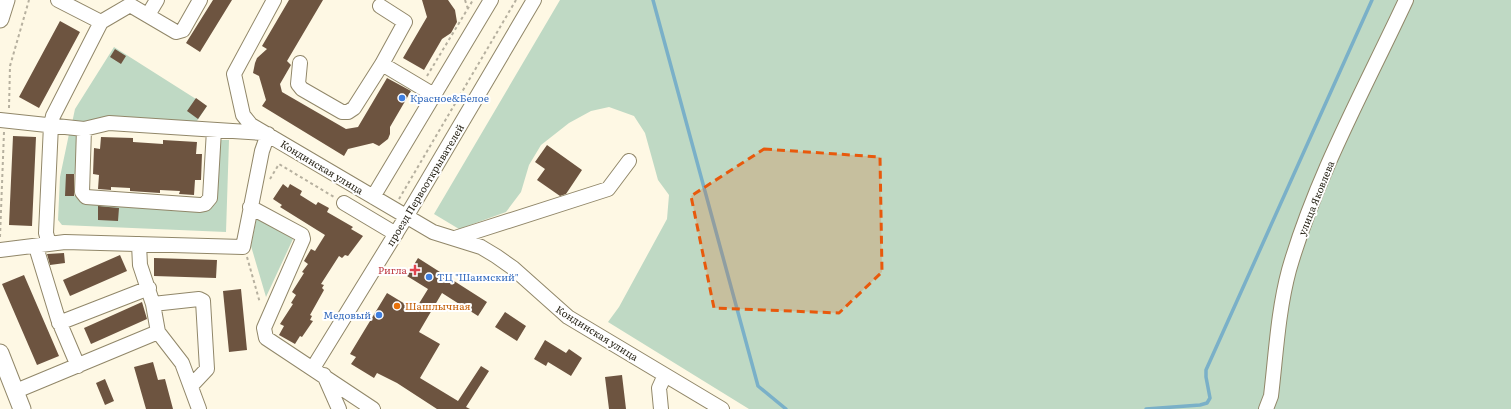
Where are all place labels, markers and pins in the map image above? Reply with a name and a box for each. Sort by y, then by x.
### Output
place label: Красное&Белое [410,90,489,105]
marker: Красное&Белое [397,93,407,103]
place label: Ригла [378,262,408,277]
marker: Ригла [410,265,420,275]
place label: ТЦ "Шаимский" [437,269,519,284]
marker: ТЦ "Шаимский" [424,272,434,282]
place label: Шашлычная [405,298,471,313]
marker: Шашлычная [392,301,402,311]
place label: Медовый [323,307,371,322]
marker: Медовый [374,310,384,320]

